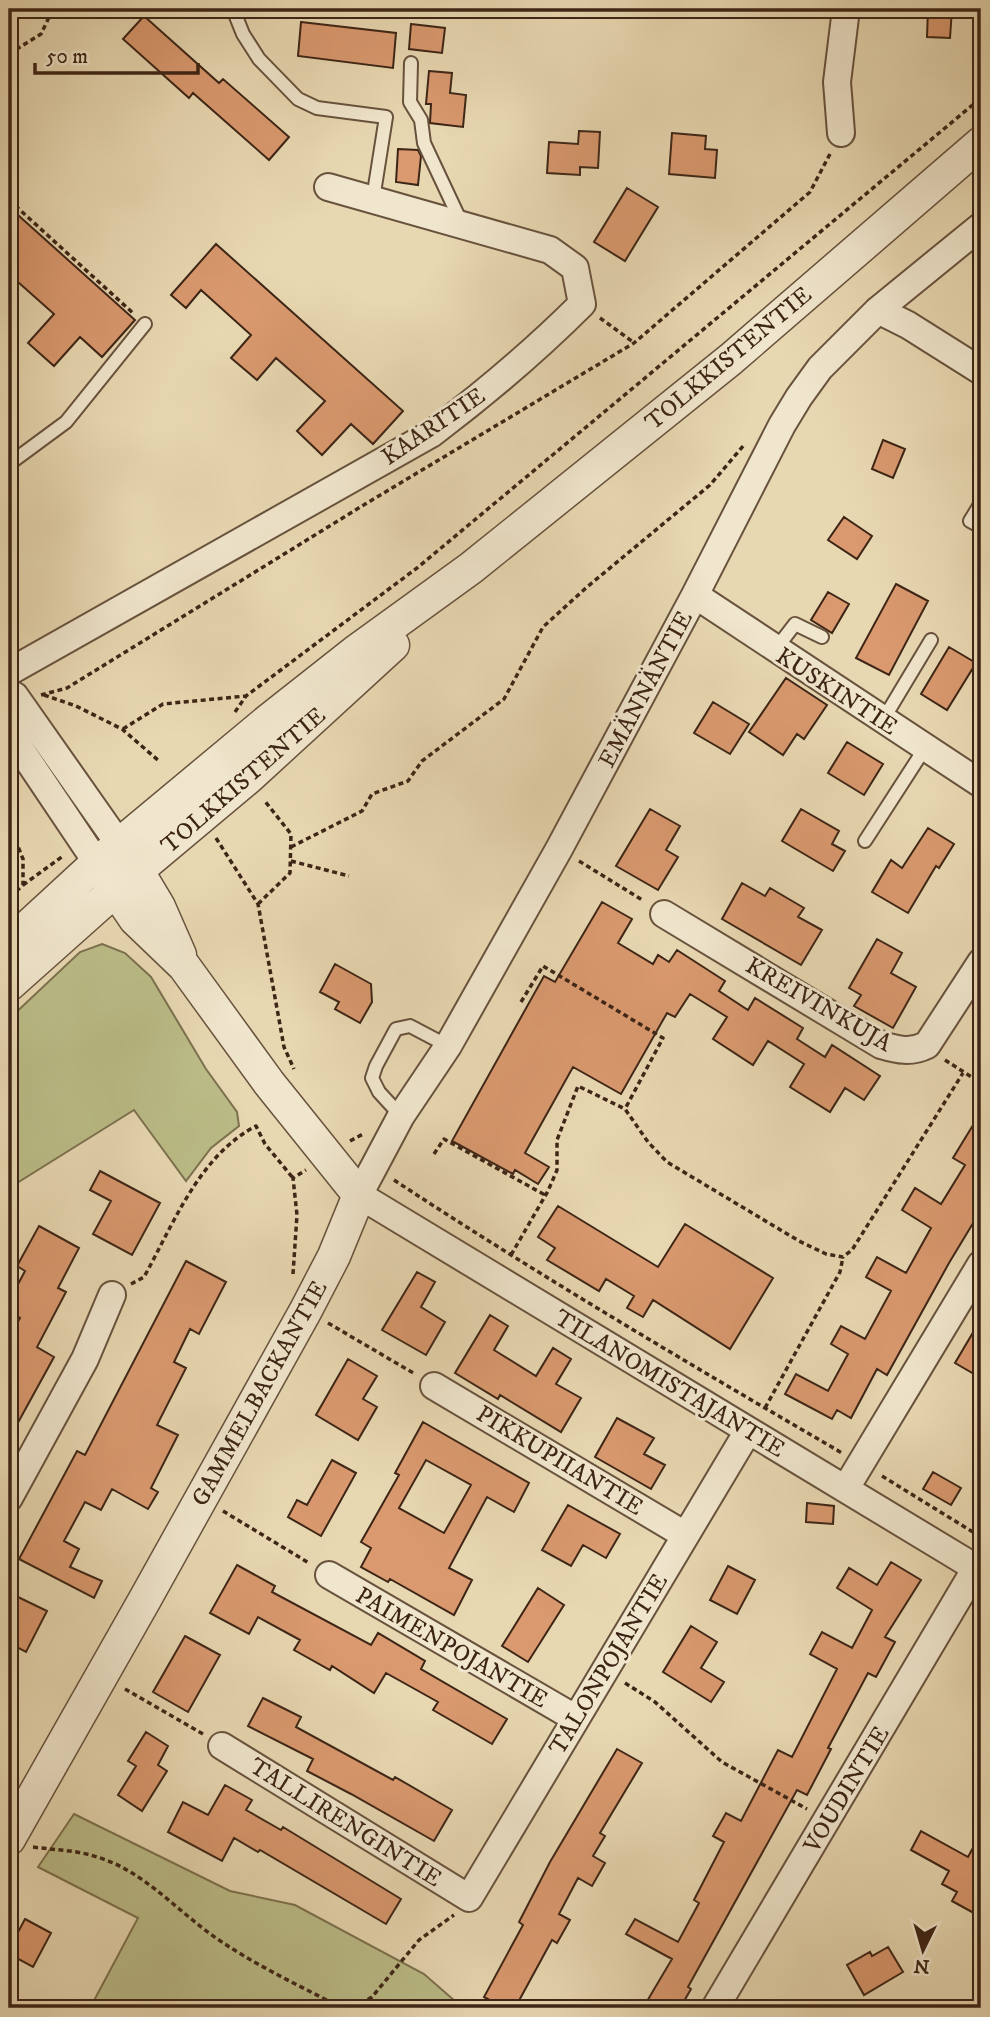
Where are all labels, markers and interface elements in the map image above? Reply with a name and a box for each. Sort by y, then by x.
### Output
scale bar [35,32,198,76]
text: 50 m [46,44,88,70]
street label: TOLKKISTENTIE [639,280,818,437]
street label: KAARITIE [376,381,491,472]
street label: EMÄNNÄNTIE [592,606,700,773]
street label: KUSKINTIE [770,641,903,742]
street label: TOLKKISTENTIE [155,701,332,860]
street label: KREIVINKUJA [740,951,898,1059]
street label: GAMMELBACKANTIE [185,1275,334,1512]
street label: TILANOMISTAJANTIE [549,1303,790,1465]
street label: PIKKUPIIANTIE [471,1399,648,1523]
street label: TALONPOJANTIE [543,1568,675,1761]
street label: PAIMENPOJANTIE [350,1581,553,1715]
street label: VOUDINTIE [797,1721,896,1859]
street label: TALLIRENGINTIE [244,1752,447,1894]
north arrow [888,1916,958,1986]
text: N [912,1953,930,1978]

